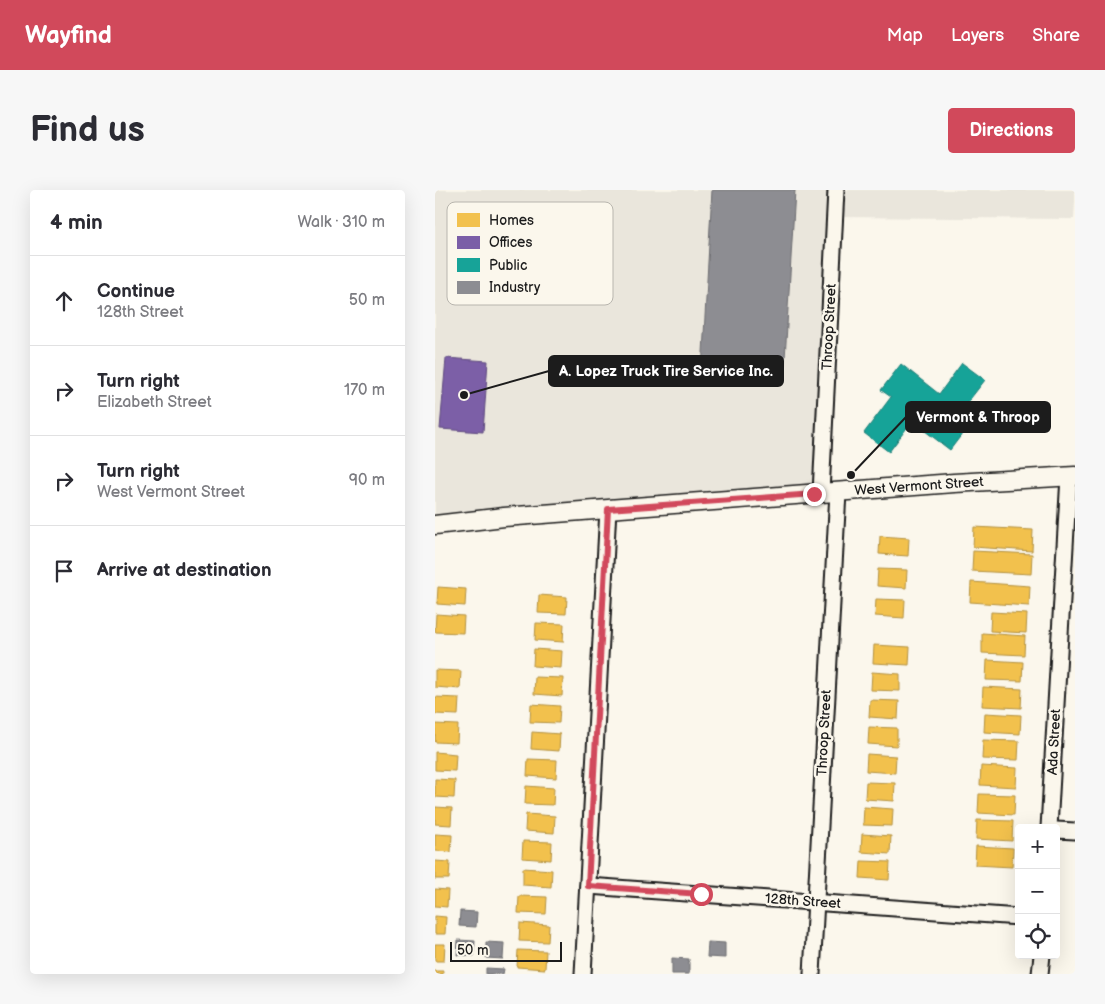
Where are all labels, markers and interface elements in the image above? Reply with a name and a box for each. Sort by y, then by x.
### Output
text: Wayfind [25,21,112,50]
text: Map [887,25,923,46]
text: Layers [951,25,1004,46]
text: Share [1032,25,1080,46]
button: Directions [948,108,1075,153]
text: Find us [30,109,145,152]
legend [447,202,613,305]
text: 4 min [50,210,103,235]
text: Homes [489,212,534,229]
text: Walk · 310 m [297,213,385,232]
text: Offices [489,234,532,251]
text: Public [489,257,527,274]
text: Industry [489,279,541,296]
text: Continue [97,280,175,303]
street label: Throop Street [818,283,840,371]
icon: ahead [50,287,78,315]
text: 50 m [349,291,385,310]
text: 128th Street [97,303,184,322]
callout: A. Lopez Truck Tire Service Inc. [549,356,783,386]
text: A. Lopez Truck Tire Service Inc. [558,362,773,381]
text: Turn right [97,370,180,393]
icon: right [50,377,78,405]
text: 170 m [344,381,385,400]
text: Elizabeth Street [97,393,212,412]
callout: Vermont & Throop [906,402,1050,432]
text: Vermont & Throop [916,408,1040,427]
text: Turn right [97,460,180,483]
icon: right [50,467,78,495]
text: 90 m [349,471,385,490]
street label: West Vermont Street [854,473,985,499]
text: West Vermont Street [97,483,245,502]
route end [803,483,826,506]
icon: arrive [50,557,78,585]
text: Arrive at destination [97,559,272,582]
street label: Throop Street [813,689,835,777]
street label: Ada Street [1044,708,1064,775]
map controls [1015,824,1060,959]
button: + [1015,824,1060,869]
button: − [1015,869,1060,914]
route start [690,883,713,906]
street label: 128th Street [765,890,842,912]
button: locate [1015,914,1060,959]
scale bar [450,939,563,962]
text: 50 m [457,942,489,959]

